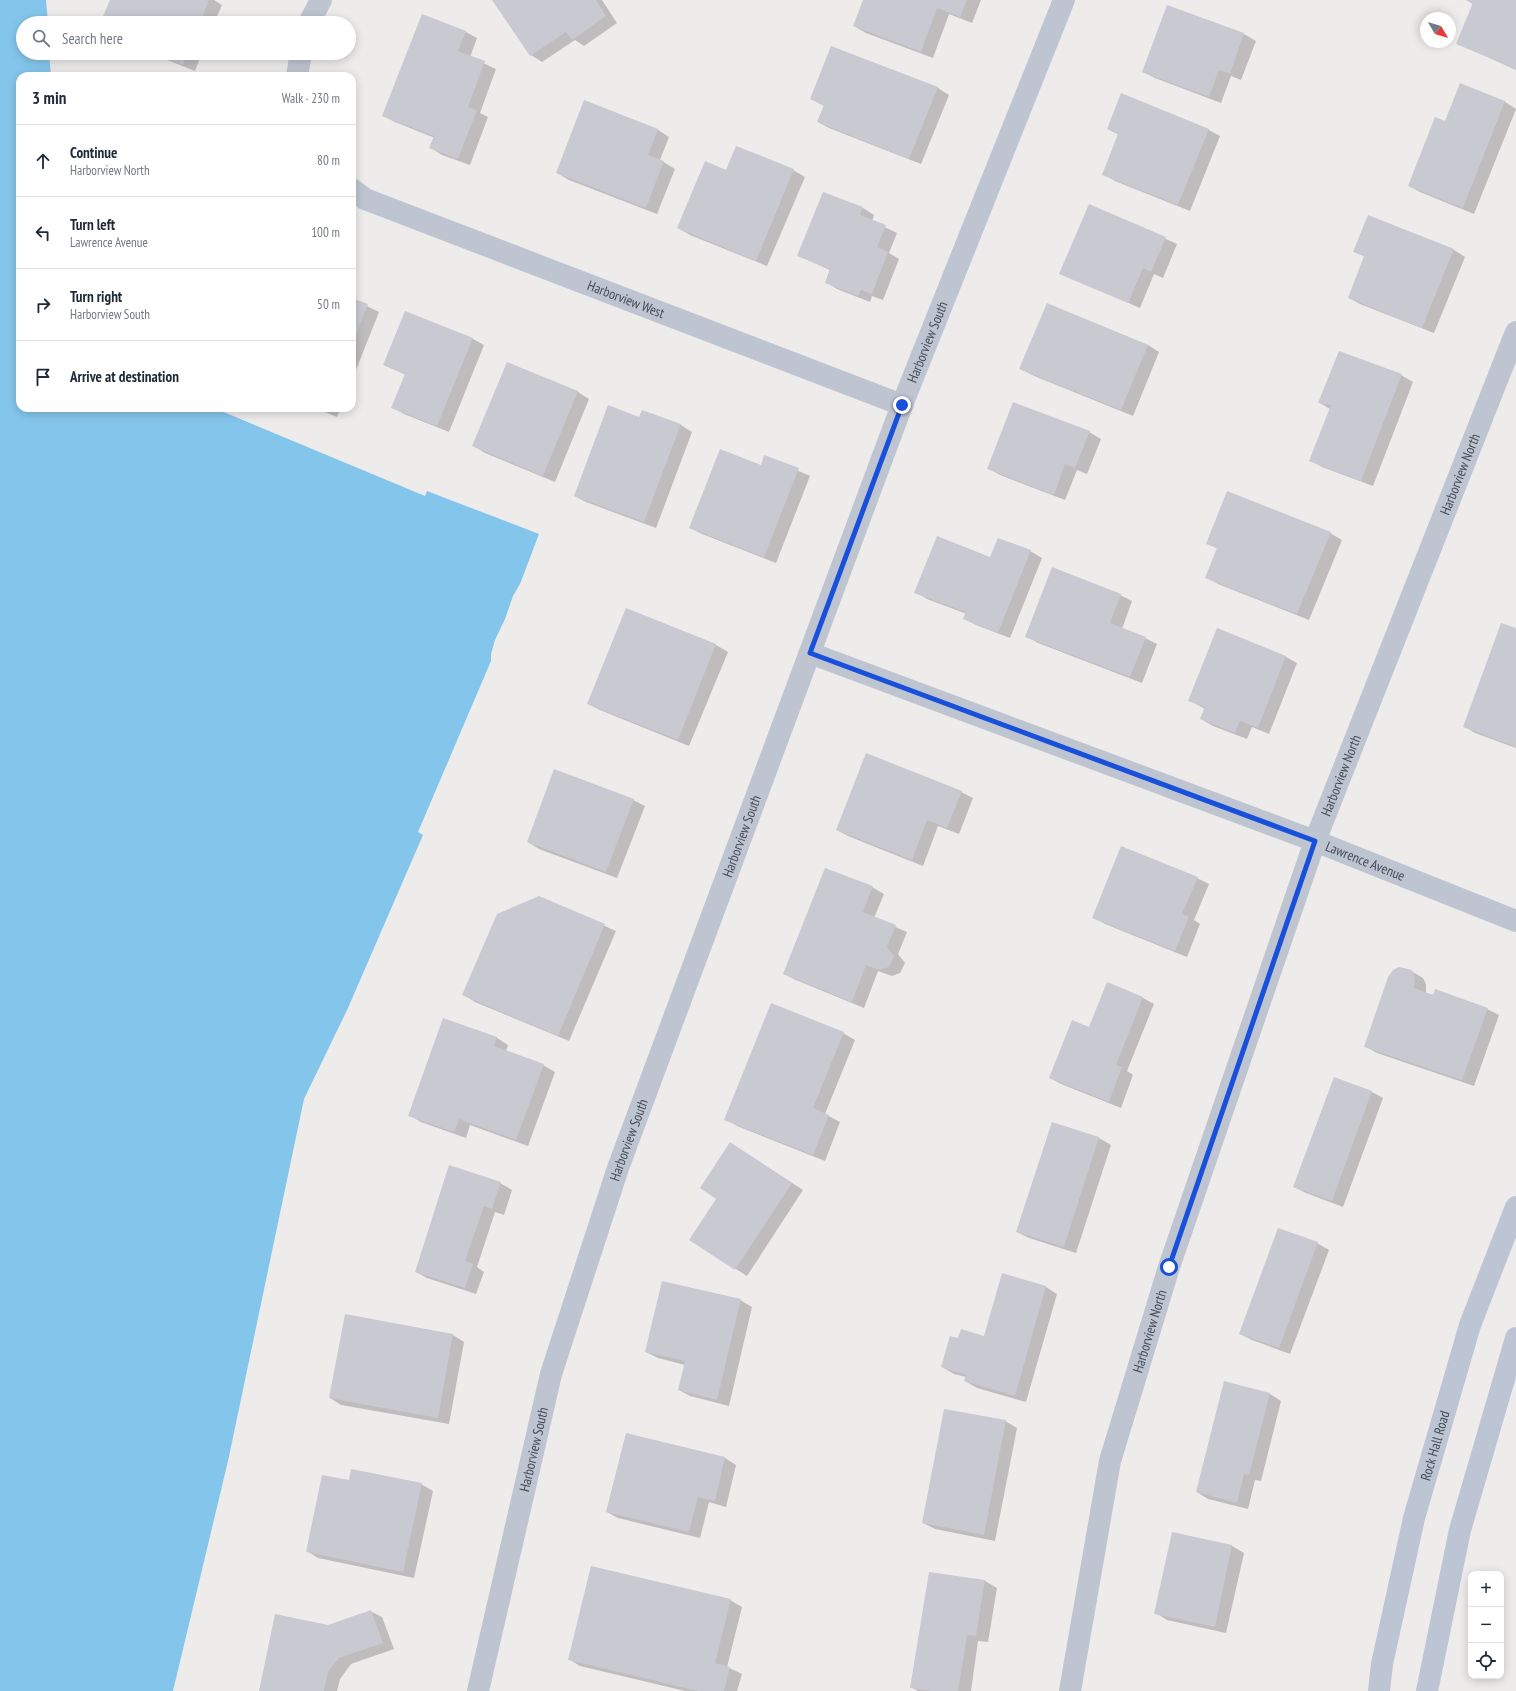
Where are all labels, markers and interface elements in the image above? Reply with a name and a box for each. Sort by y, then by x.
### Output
north arrow [1420,12,1456,48]
search box [16,16,356,60]
icon: search [30,27,52,49]
text: Search here [62,29,123,48]
text: 3 min [32,87,66,109]
text: Walk · 230 m [282,90,340,107]
text: Continue [70,143,117,162]
icon: ahead [32,150,54,172]
text: 80 m [317,152,340,169]
text: Harborview North [70,162,150,179]
text: Turn left [70,215,115,234]
icon: left [32,222,54,244]
text: 100 m [311,224,340,241]
text: Lawrence Avenue [70,234,148,251]
street label: Harborview West [585,276,667,322]
text: Turn right [70,287,122,306]
icon: right [32,294,54,316]
text: 50 m [317,296,340,313]
street label: Harborview South [903,299,952,385]
text: Harborview South [70,306,150,323]
icon: arrive [32,366,54,388]
text: Arrive at destination [70,367,179,386]
route end [893,396,911,414]
street label: Harborview North [1436,431,1484,517]
street label: Harborview North [1317,732,1365,819]
street label: Harborview South [718,793,765,880]
street label: Lawrence Avenue [1323,837,1408,885]
street label: Harborview South [605,1096,652,1183]
route start [1160,1258,1178,1276]
street label: Harborview North [1128,1288,1171,1375]
street label: Harborview South [515,1405,552,1493]
street label: Rock Hall Road [1416,1409,1454,1483]
map controls [1468,1571,1504,1679]
button: + [1468,1571,1504,1607]
button: − [1468,1607,1504,1643]
button: locate [1468,1643,1504,1679]

